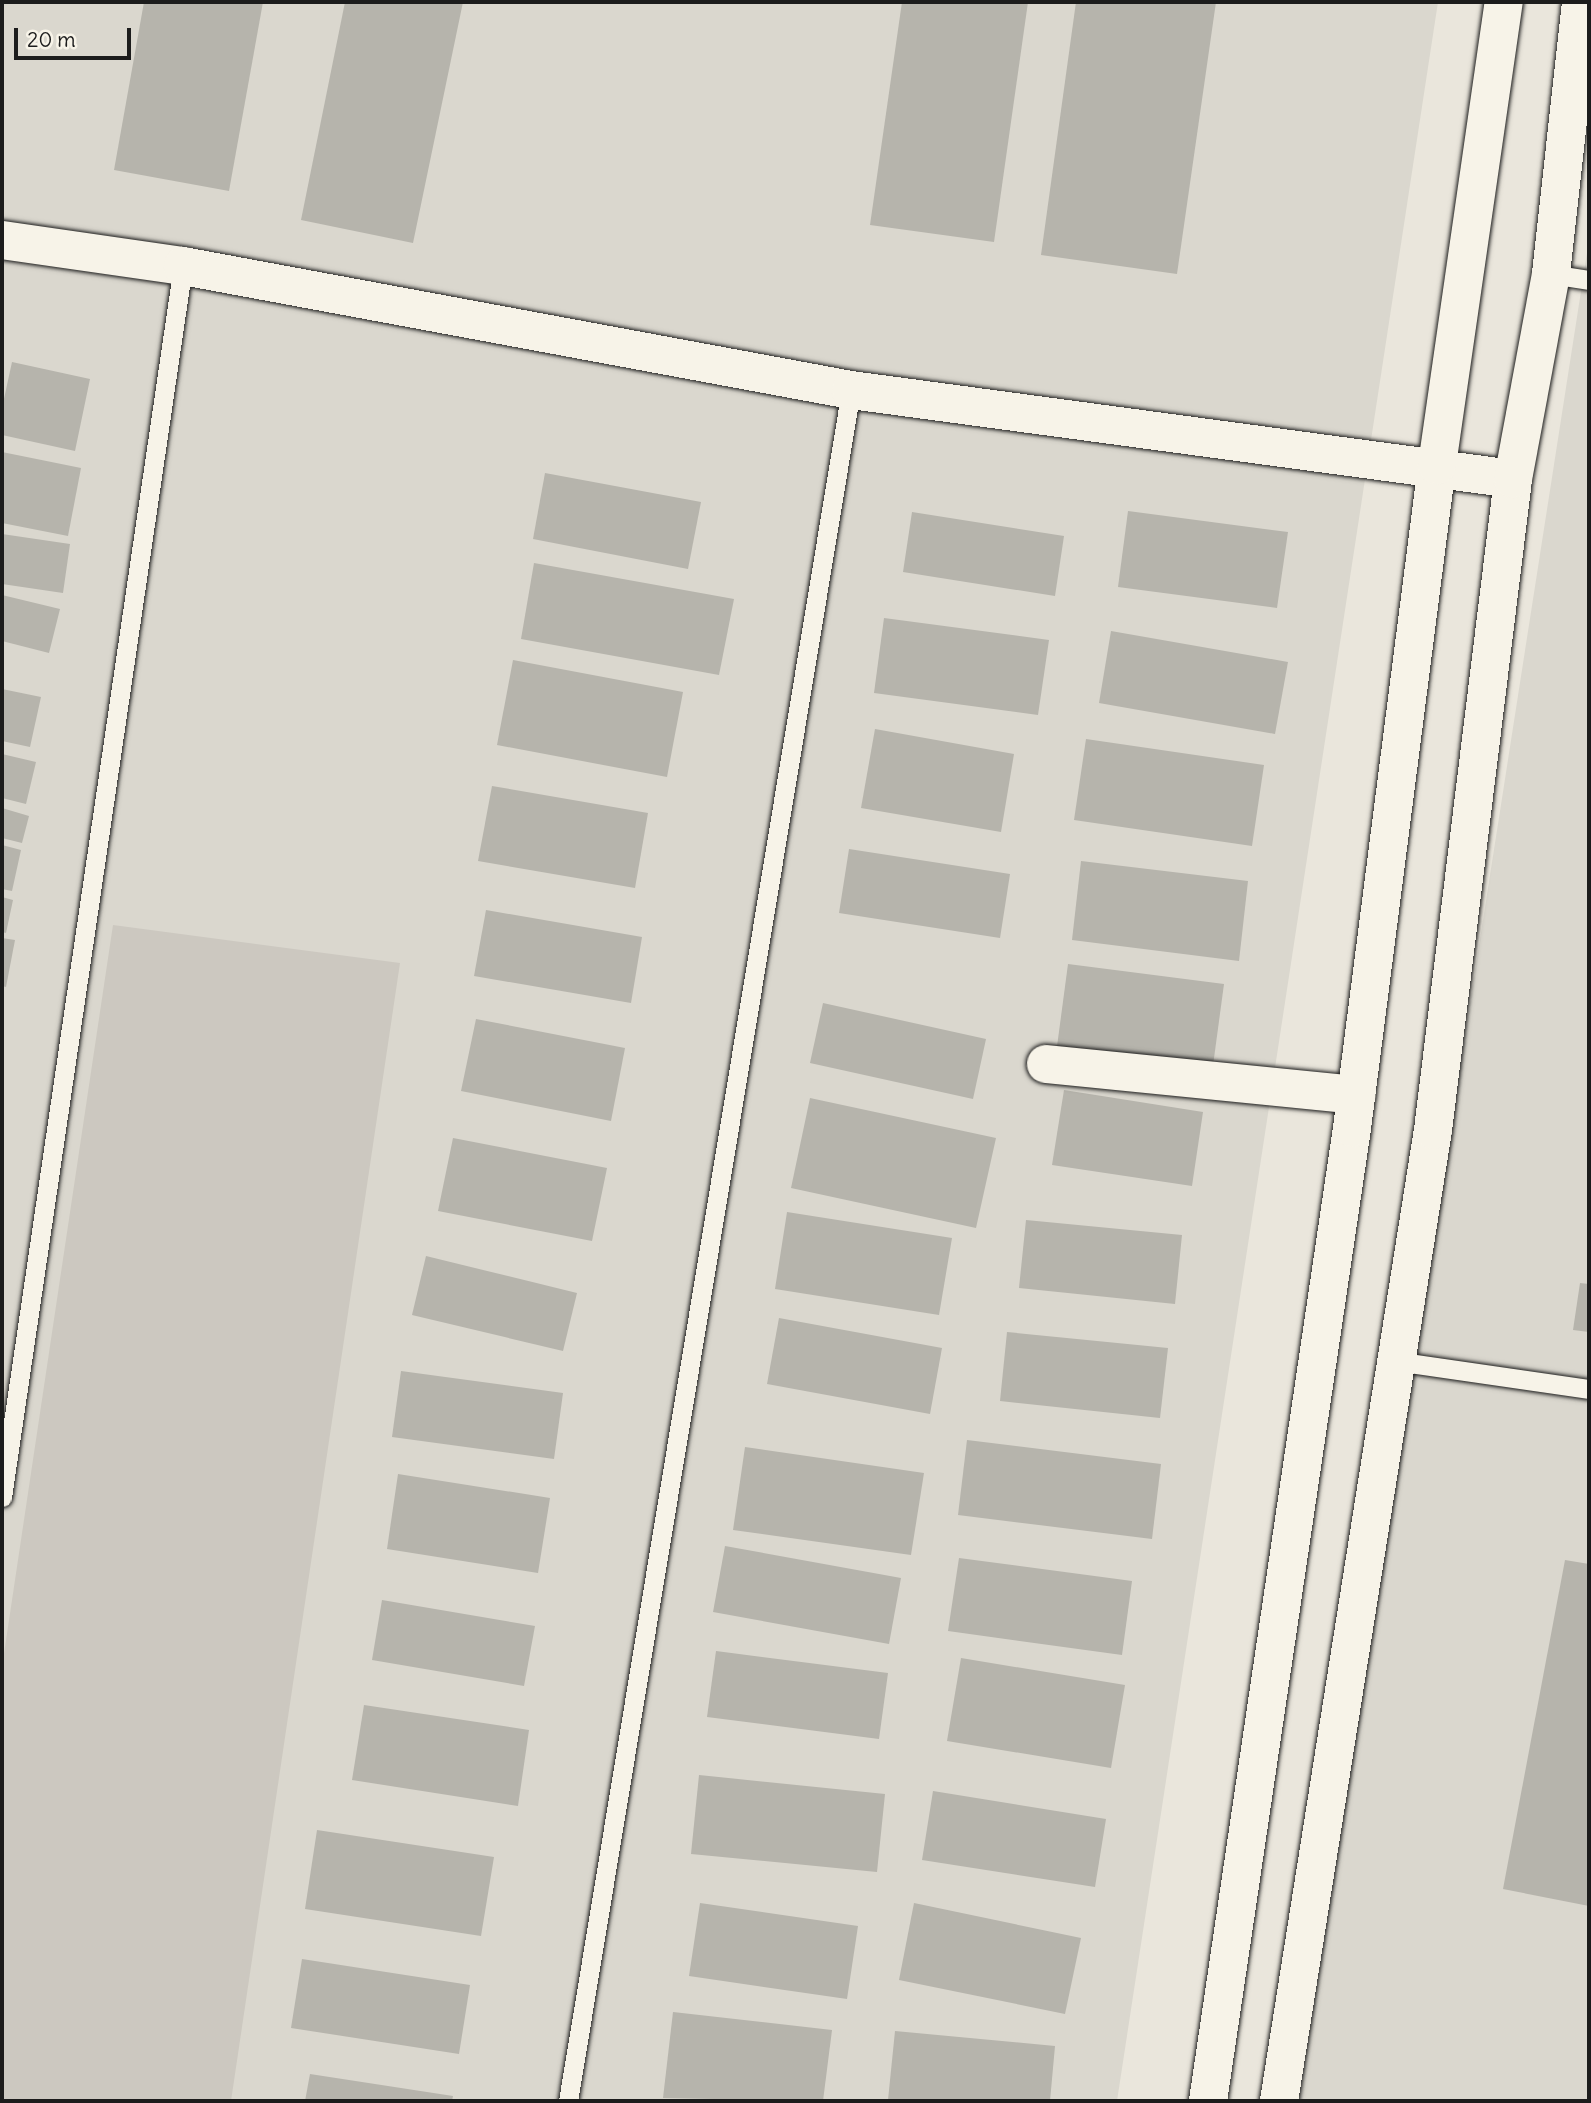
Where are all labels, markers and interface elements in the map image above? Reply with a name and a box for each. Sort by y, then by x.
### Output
scale bar [18,14,135,58]
text: 20 m [27,26,76,53]

